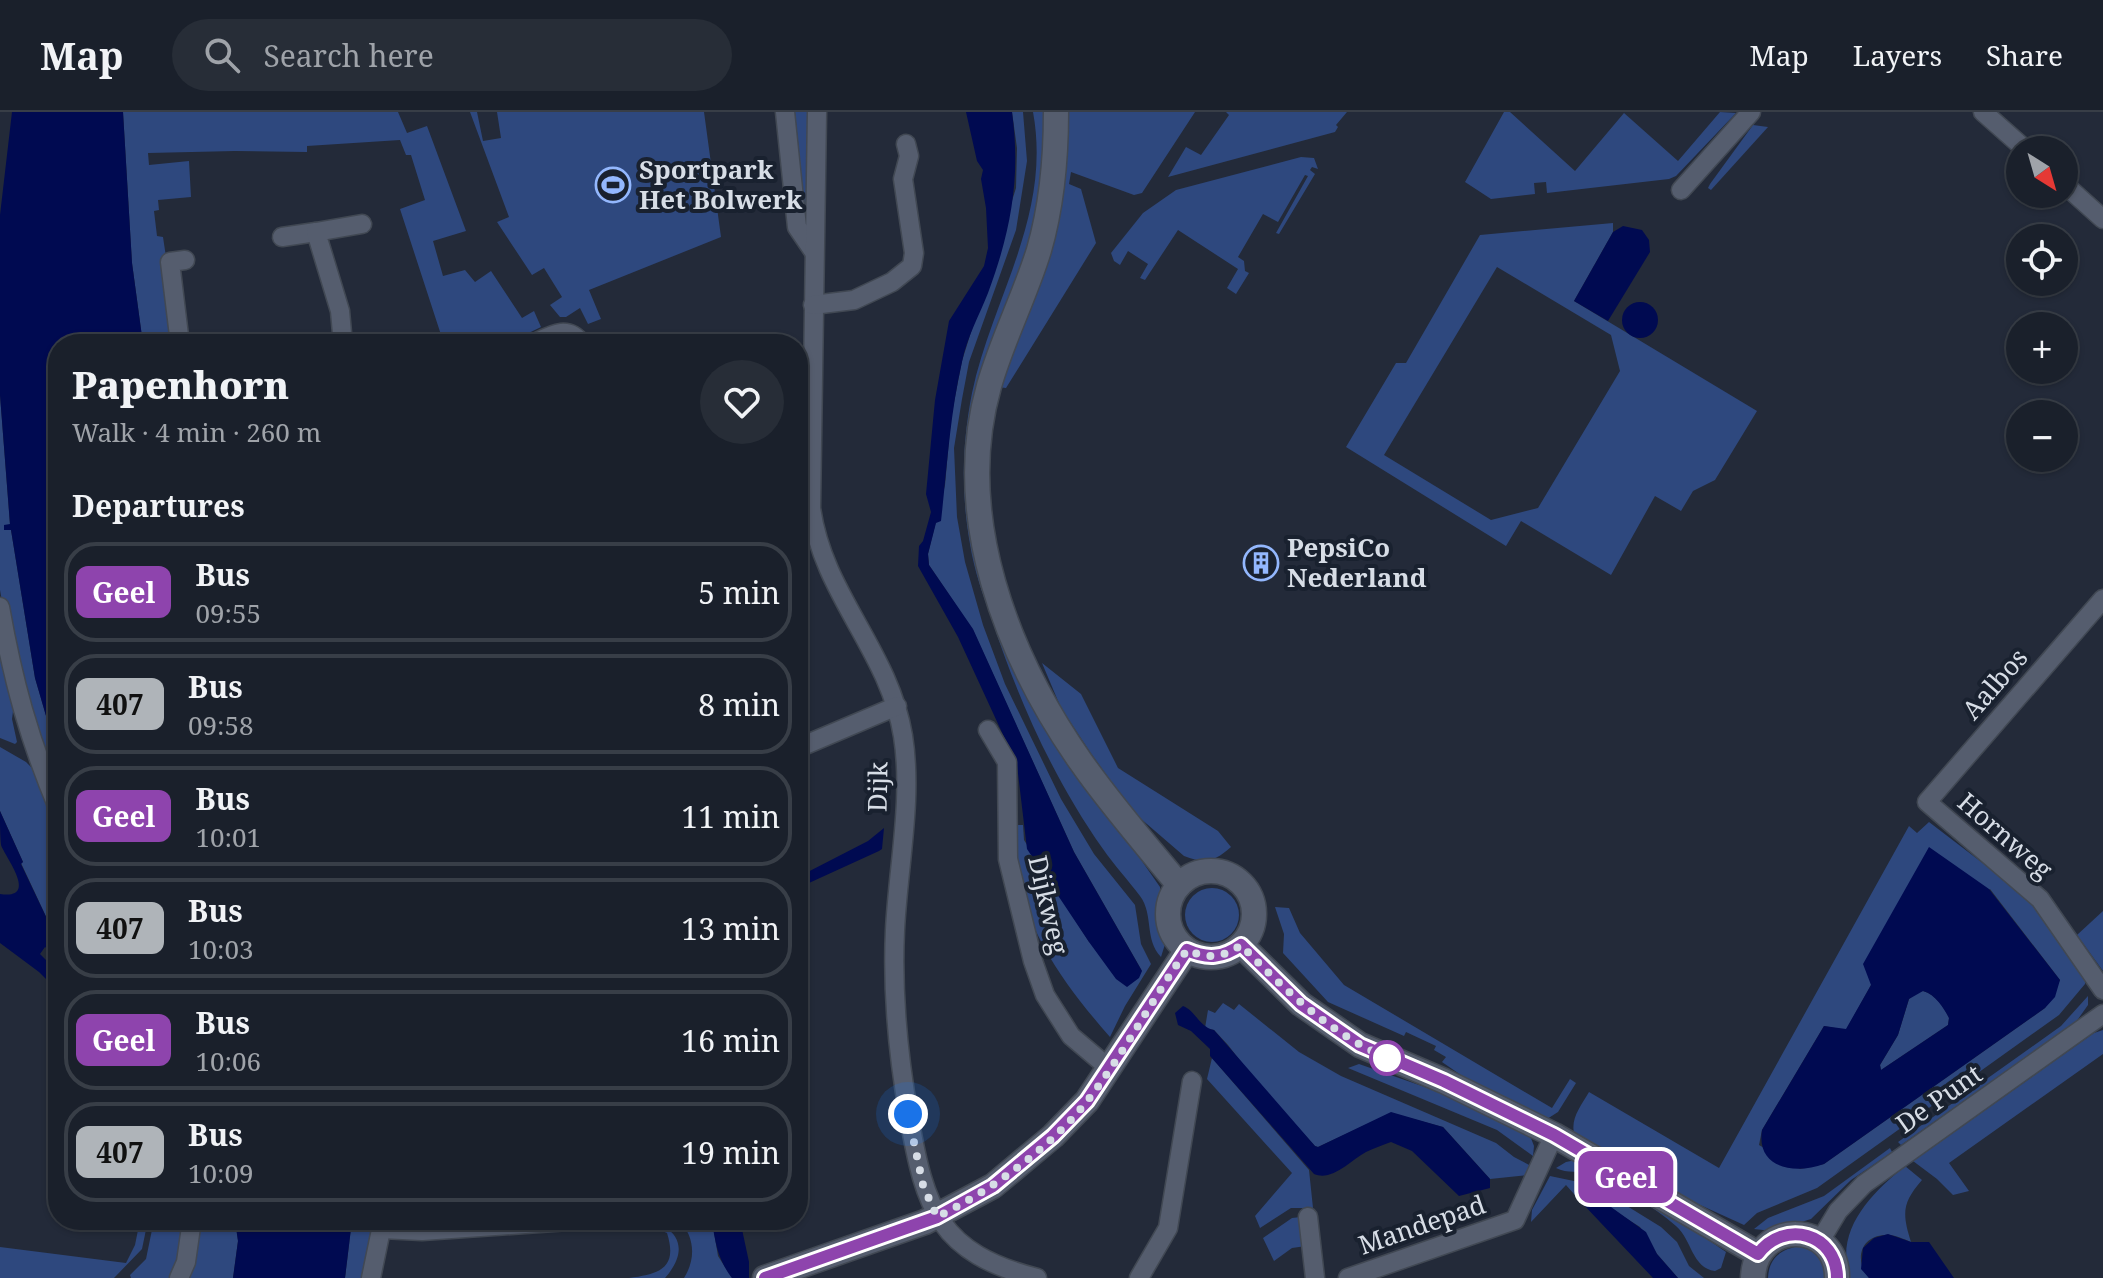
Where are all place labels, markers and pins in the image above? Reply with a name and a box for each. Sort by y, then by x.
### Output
place label: Sportpark Het Bolwerk [639,151,803,217]
sports icon: Sportpark Het Bolwerk [594,166,632,204]
place label: PepsiCo Nederland [1287,529,1427,595]
building icon: PepsiCo Nederland [1242,544,1280,582]
unlabelled marker [1370,1041,1404,1075]

